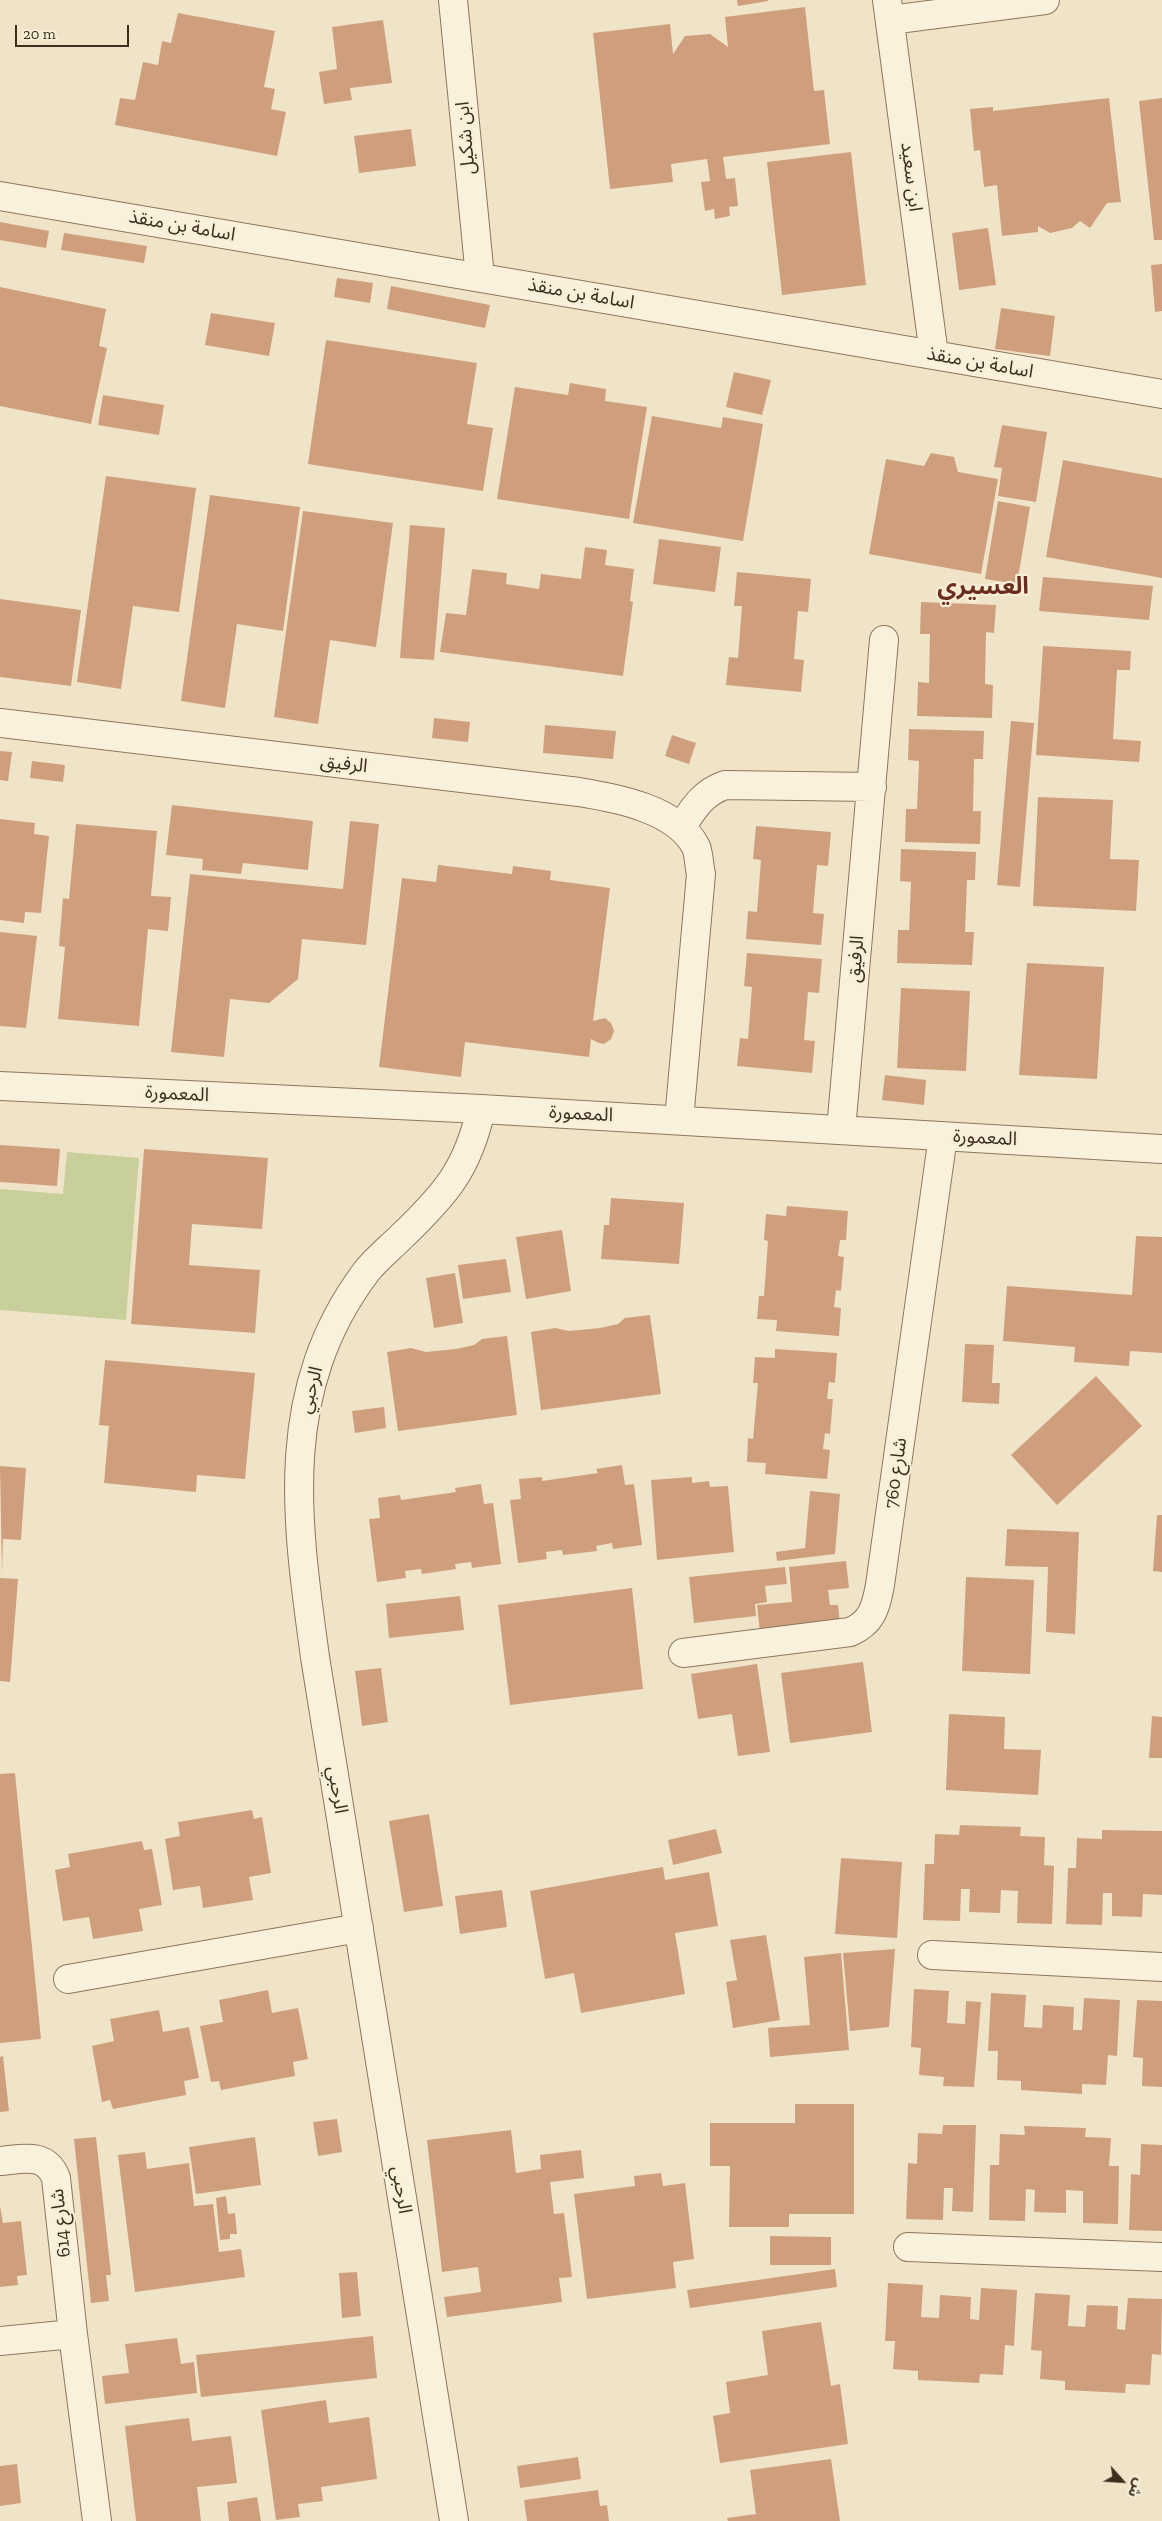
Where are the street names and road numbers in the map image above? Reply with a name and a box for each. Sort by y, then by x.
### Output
street label: ابن شكيل [451,100,481,176]
street label: ابن سعيد [895,141,927,213]
street label: اسامة بن منقذ [127,205,237,247]
street label: اسامة بن منقذ [526,273,636,315]
street label: اسامة بن منقذ [925,342,1035,384]
street label: الرفيق [319,750,369,778]
street label: الرفيق [843,934,869,984]
street label: المعمورة [144,1081,210,1107]
street label: المعمورة [548,1101,614,1127]
street label: المعمورة [952,1125,1018,1151]
street label: الرحبي [294,1364,328,1416]
street label: شارع 760 [880,1436,912,1510]
street label: الرحبي [322,1765,352,1815]
street label: الرحبي [386,2165,416,2215]
street label: شارع 614 [46,2188,76,2258]

